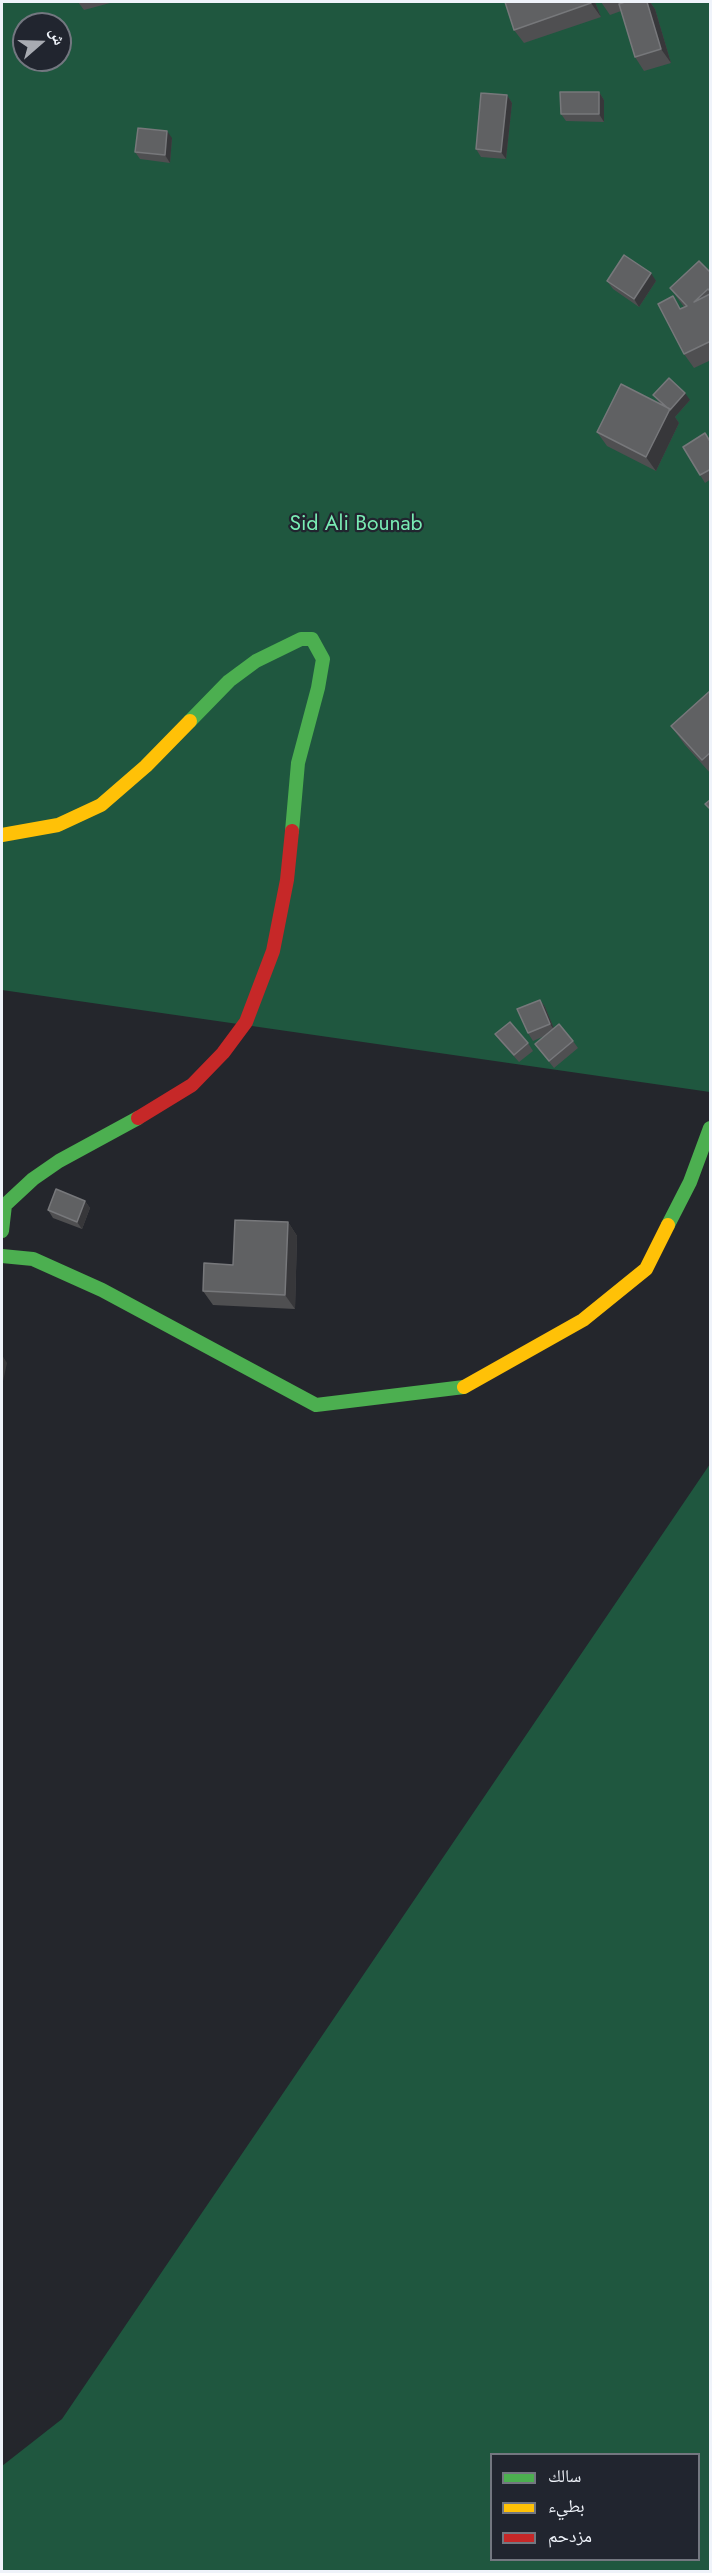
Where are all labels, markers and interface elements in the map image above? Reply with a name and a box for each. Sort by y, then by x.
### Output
north arrow [12,12,72,72]
text: ش [44,24,71,48]
park label: Sid Ali Bounab [290,512,422,538]
legend [490,2453,700,2561]
text: سالك [548,2463,581,2489]
text: بطيء [548,2493,585,2519]
text: مزدحم [548,2523,592,2549]

